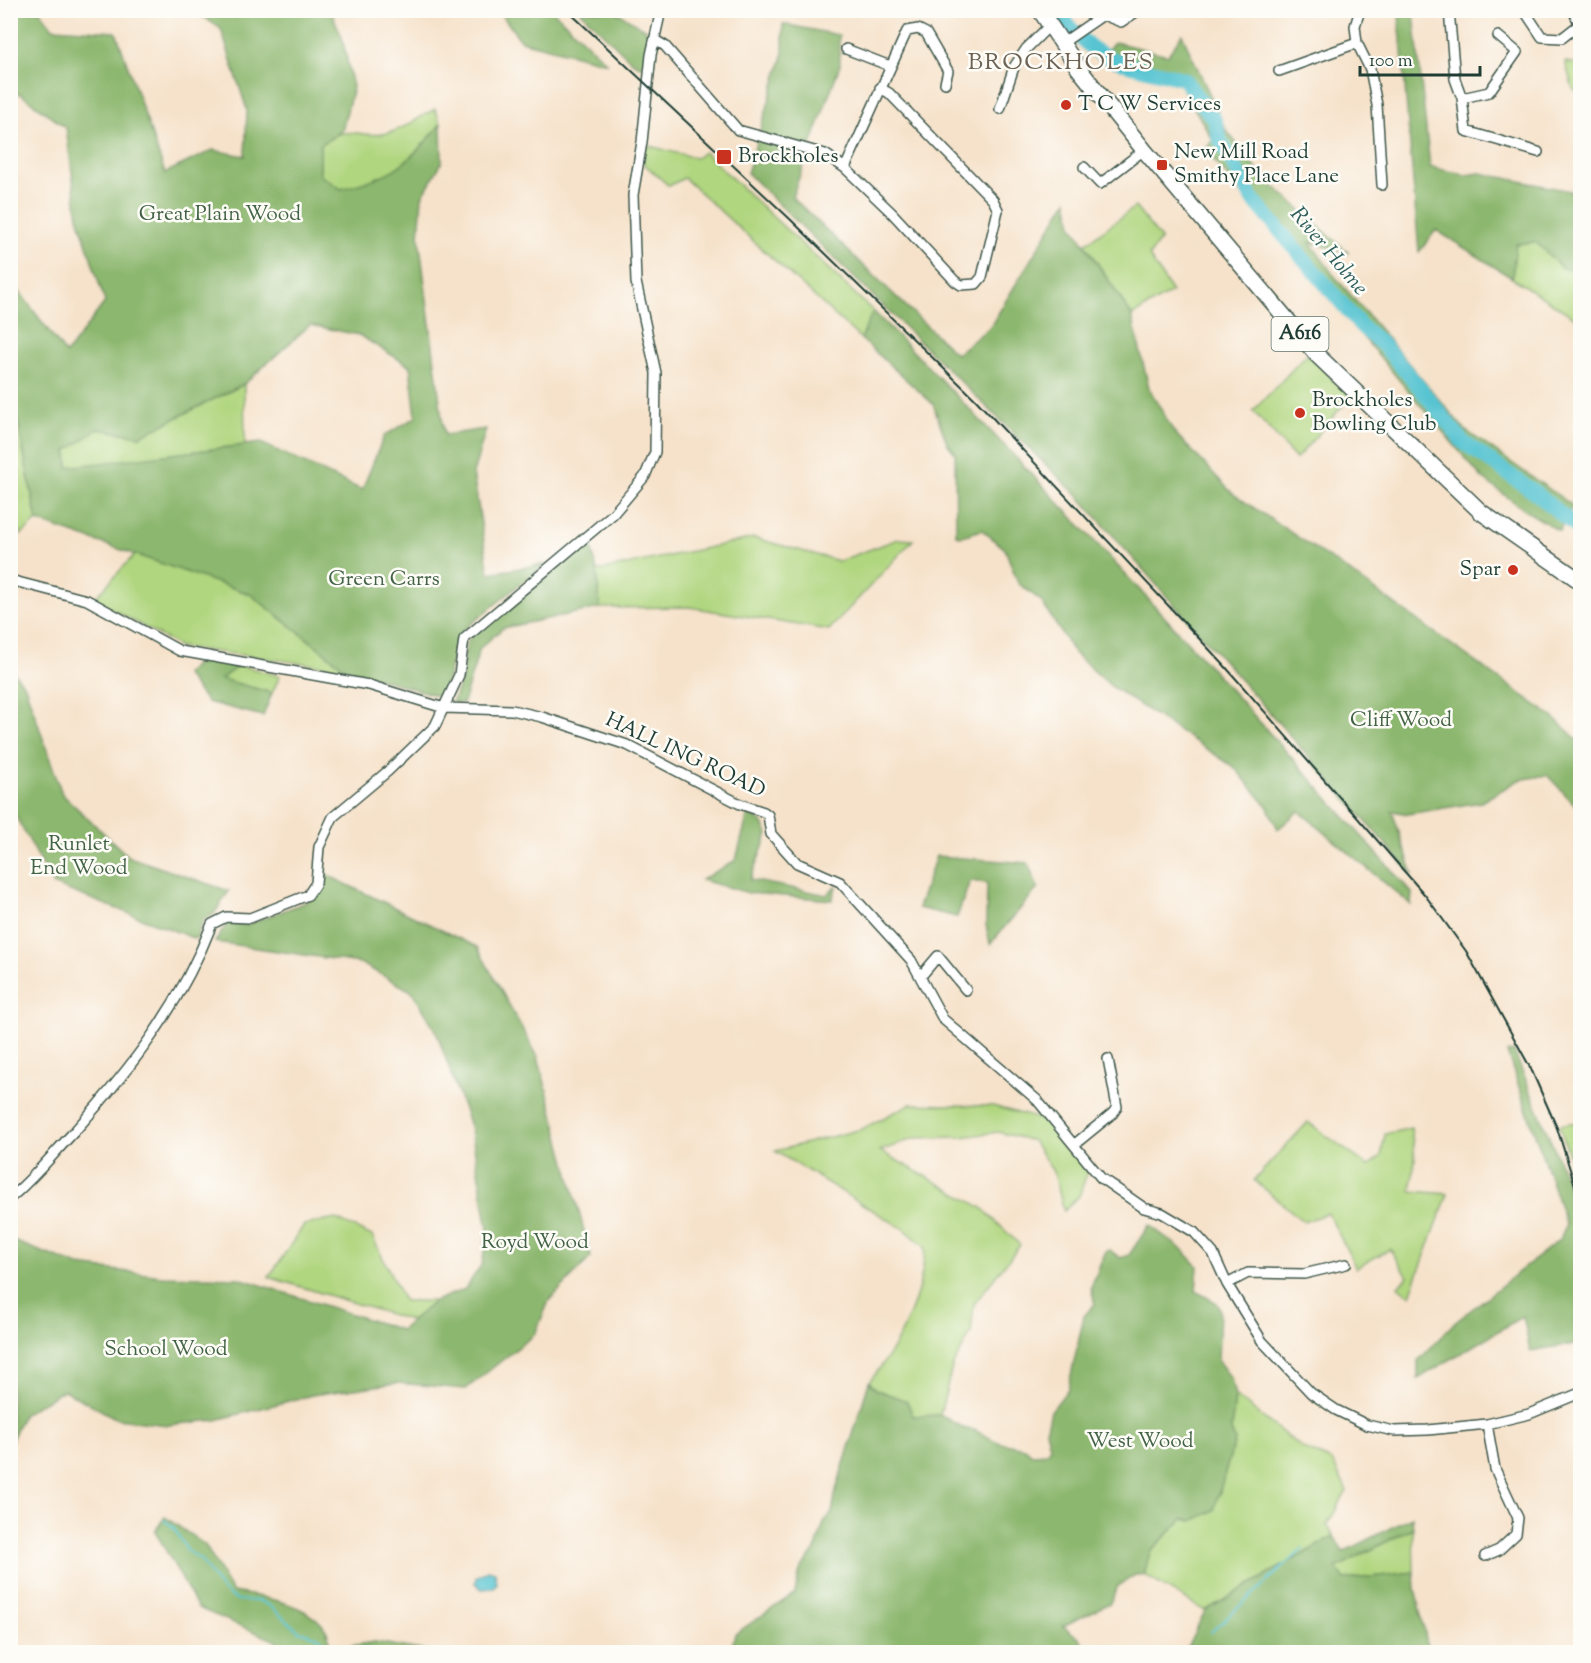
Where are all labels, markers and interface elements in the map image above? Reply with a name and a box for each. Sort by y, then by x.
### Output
scale bar [1360,39,1480,77]
district label: BROCKHOLES [968,46,1154,80]
text: 100 m [1369,49,1413,75]
place label: T C W Services [1078,90,1221,120]
marker: T C W Services [1059,98,1073,112]
place label: New Mill Road Smithy Place Lane [1174,138,1339,192]
place label: Brockholes [738,142,839,172]
marker: Brockholes [715,148,733,166]
marker: New Mill Road Smithy Place Lane [1155,158,1169,172]
park label: Great Plain Wood [139,200,301,230]
water label: River Holme [1281,201,1375,304]
road number: A616 [1272,317,1328,351]
place label: Brockholes Bowling Club [1312,386,1436,440]
marker: Brockholes Bowling Club [1293,406,1307,420]
place label: Spar [1460,555,1501,585]
marker: Spar [1506,563,1520,577]
park label: Green Carrs [328,565,440,595]
street label: HALL ING ROAD [600,706,770,806]
park label: Cliff Wood [1350,706,1452,736]
park label: Runlet End Wood [30,830,128,884]
park label: Royd Wood [481,1228,589,1258]
park label: School Wood [104,1335,228,1365]
park label: West Wood [1086,1427,1194,1457]

